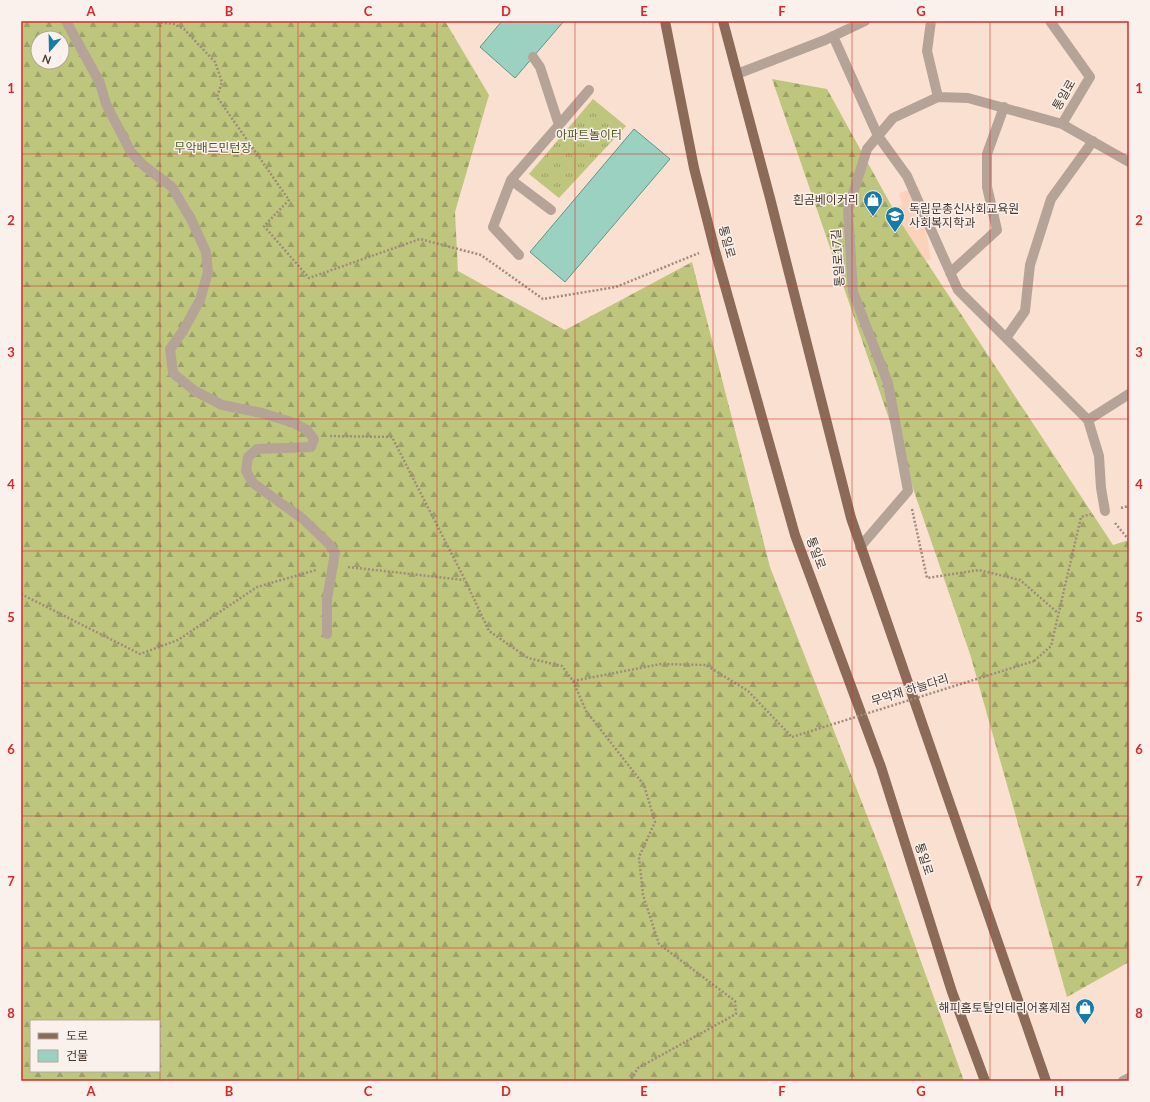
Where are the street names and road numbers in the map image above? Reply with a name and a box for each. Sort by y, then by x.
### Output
street label: 통일로 [1049,77,1078,113]
street label: 통일로 [716,224,739,260]
street label: 통일로17길 [828,229,847,288]
street label: 통일로 [804,535,829,571]
street label: 무악재 하늘다리 [869,671,950,708]
street label: 통일로 [912,841,937,877]

